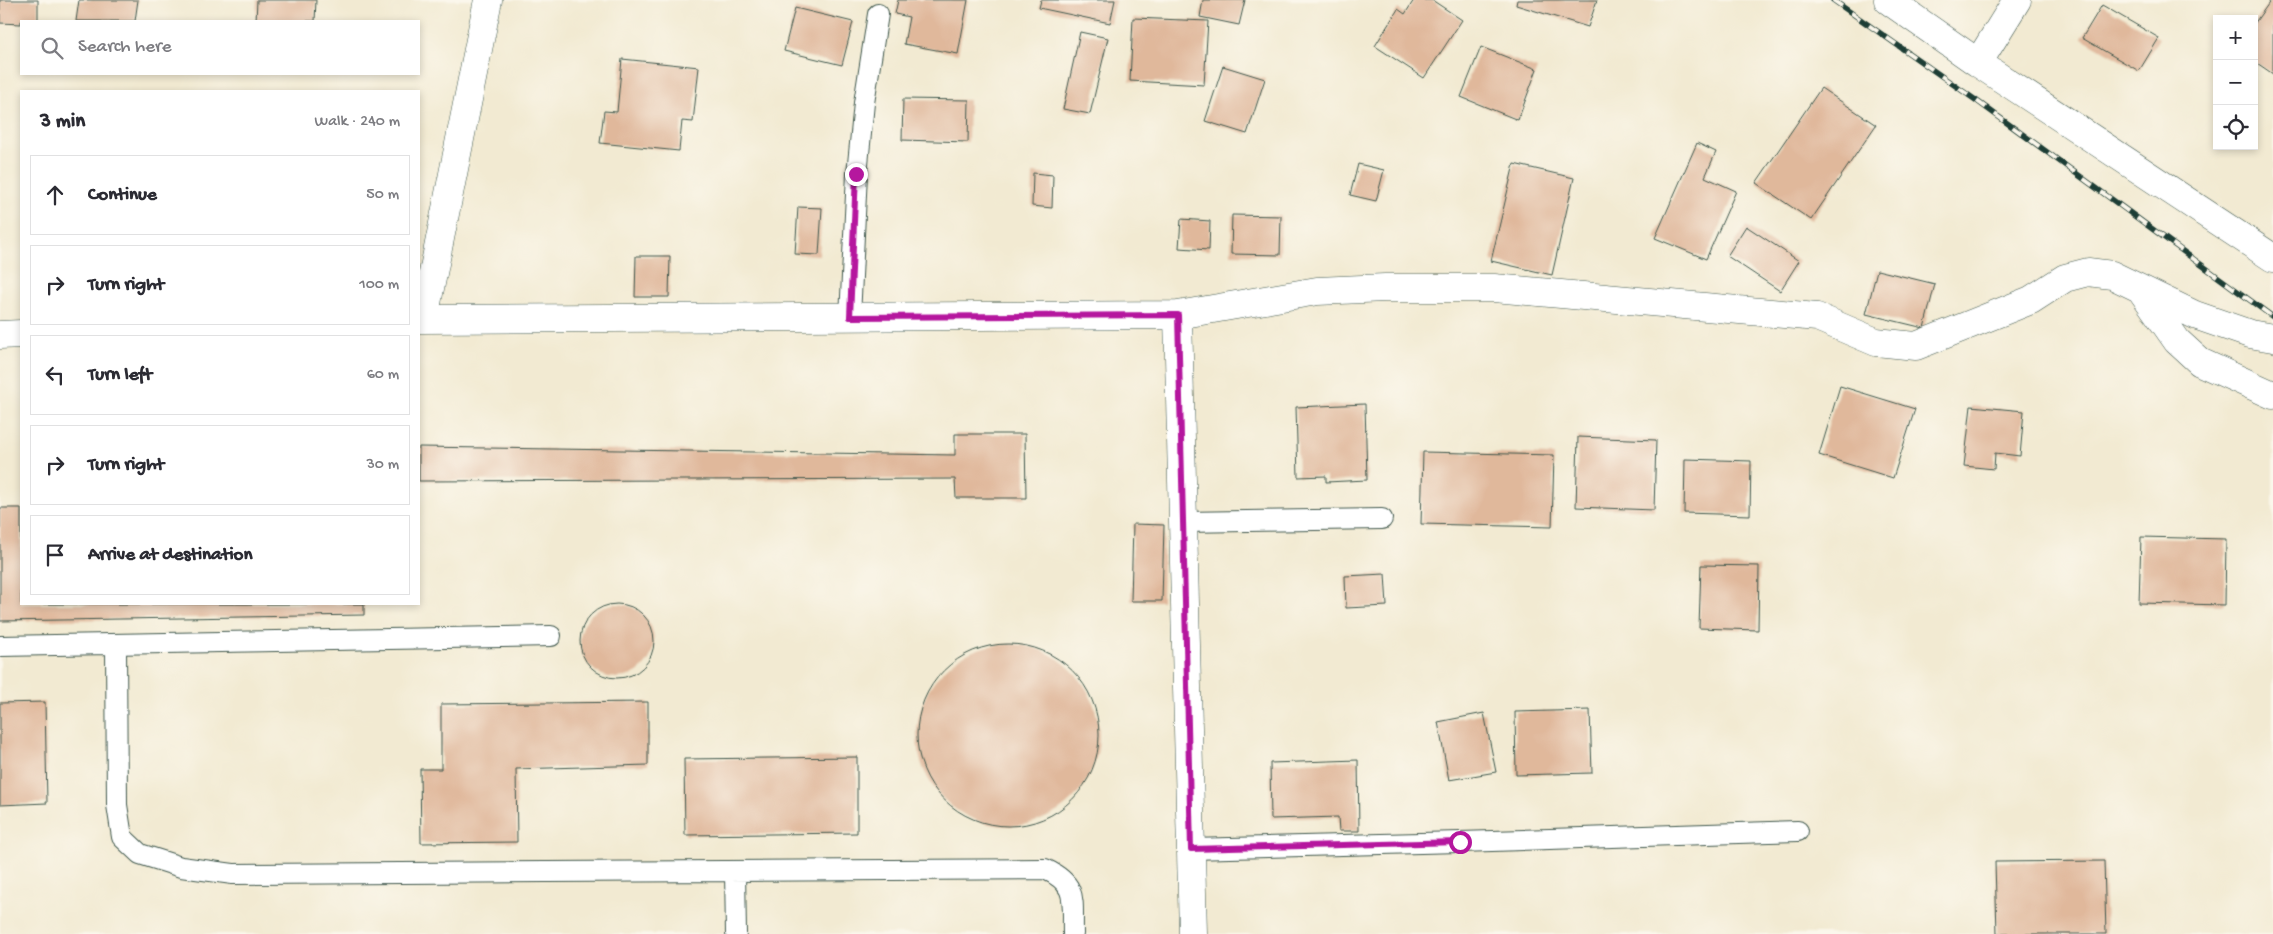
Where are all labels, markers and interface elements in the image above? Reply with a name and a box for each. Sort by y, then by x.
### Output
map controls [2213,15,2258,150]
button: + [2213,15,2258,60]
search box [20,20,420,75]
icon: search [38,34,66,62]
text: Search here [78,36,172,59]
button: − [2213,60,2258,105]
button: locate [2213,105,2258,150]
text: 3 min [40,110,85,135]
text: Walk · 240 m [315,113,400,132]
route end [845,163,868,186]
icon: ahead [41,181,69,209]
text: Continue [88,184,157,207]
text: 50 m [366,186,399,205]
icon: right [41,271,69,299]
text: Turn right [88,274,164,297]
text: 100 m [359,276,399,295]
icon: left [41,361,69,389]
text: Turn left [88,364,152,387]
text: 60 m [367,366,399,385]
icon: right [41,451,69,479]
text: Turn right [88,454,164,477]
text: 30 m [366,456,399,475]
icon: arrive [41,541,69,569]
text: Arrive at destination [88,544,252,567]
route start [1449,831,1472,854]

